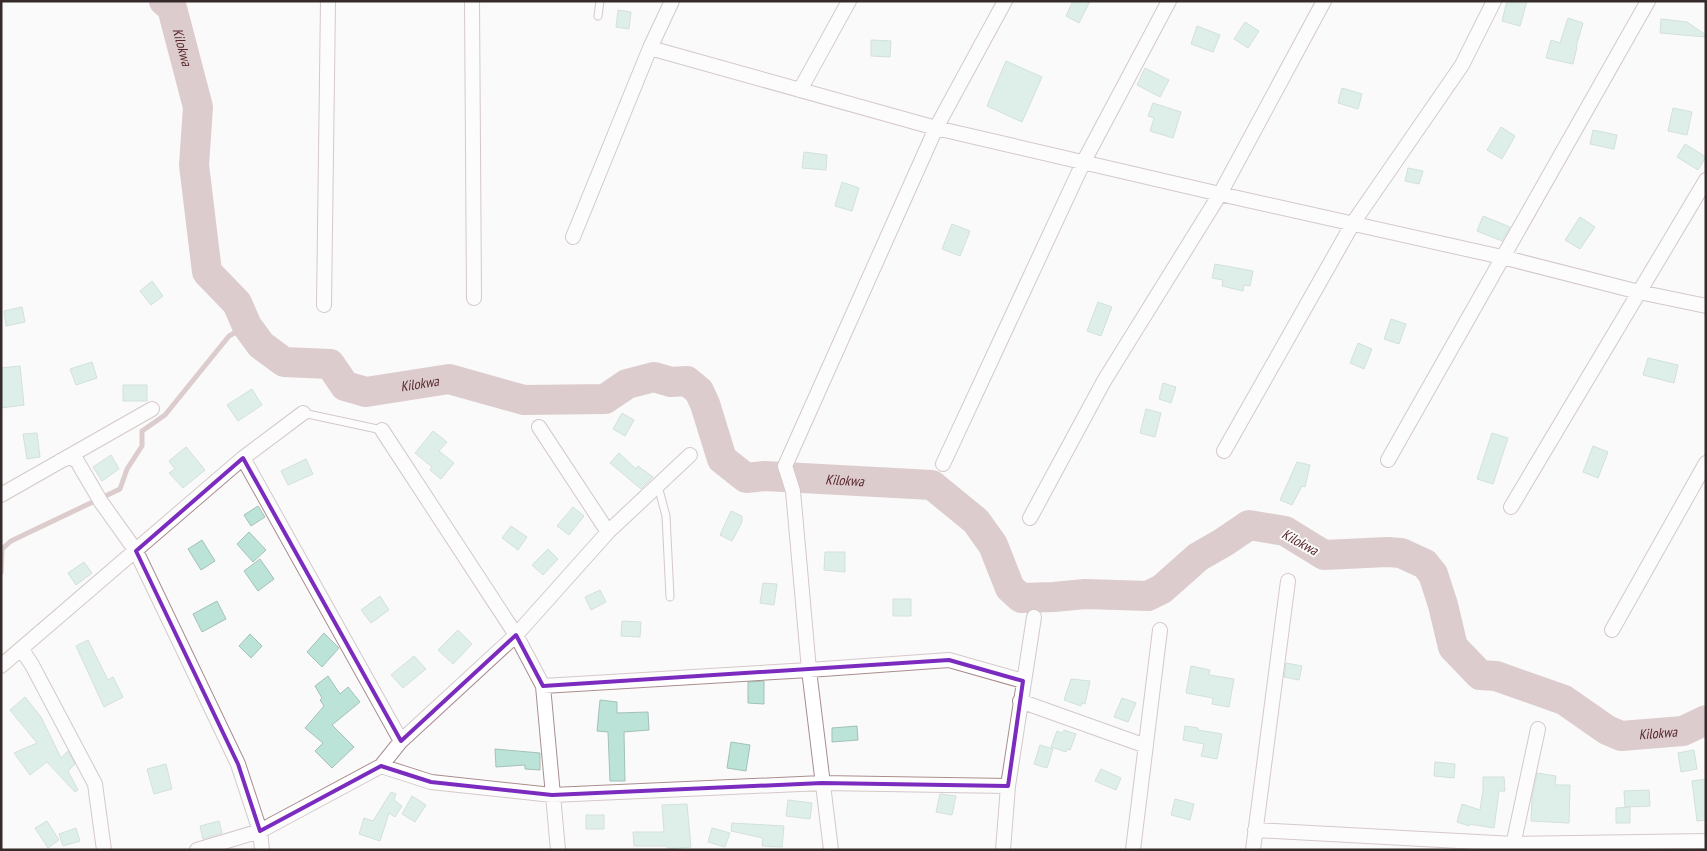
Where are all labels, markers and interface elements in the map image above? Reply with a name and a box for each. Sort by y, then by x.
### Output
water label: Kilokwa [169,26,196,69]
water label: Kilokwa [399,372,441,395]
water label: Kilokwa [825,470,866,490]
water label: Kilokwa [1279,525,1322,560]
water label: Kilokwa [1638,722,1679,744]

